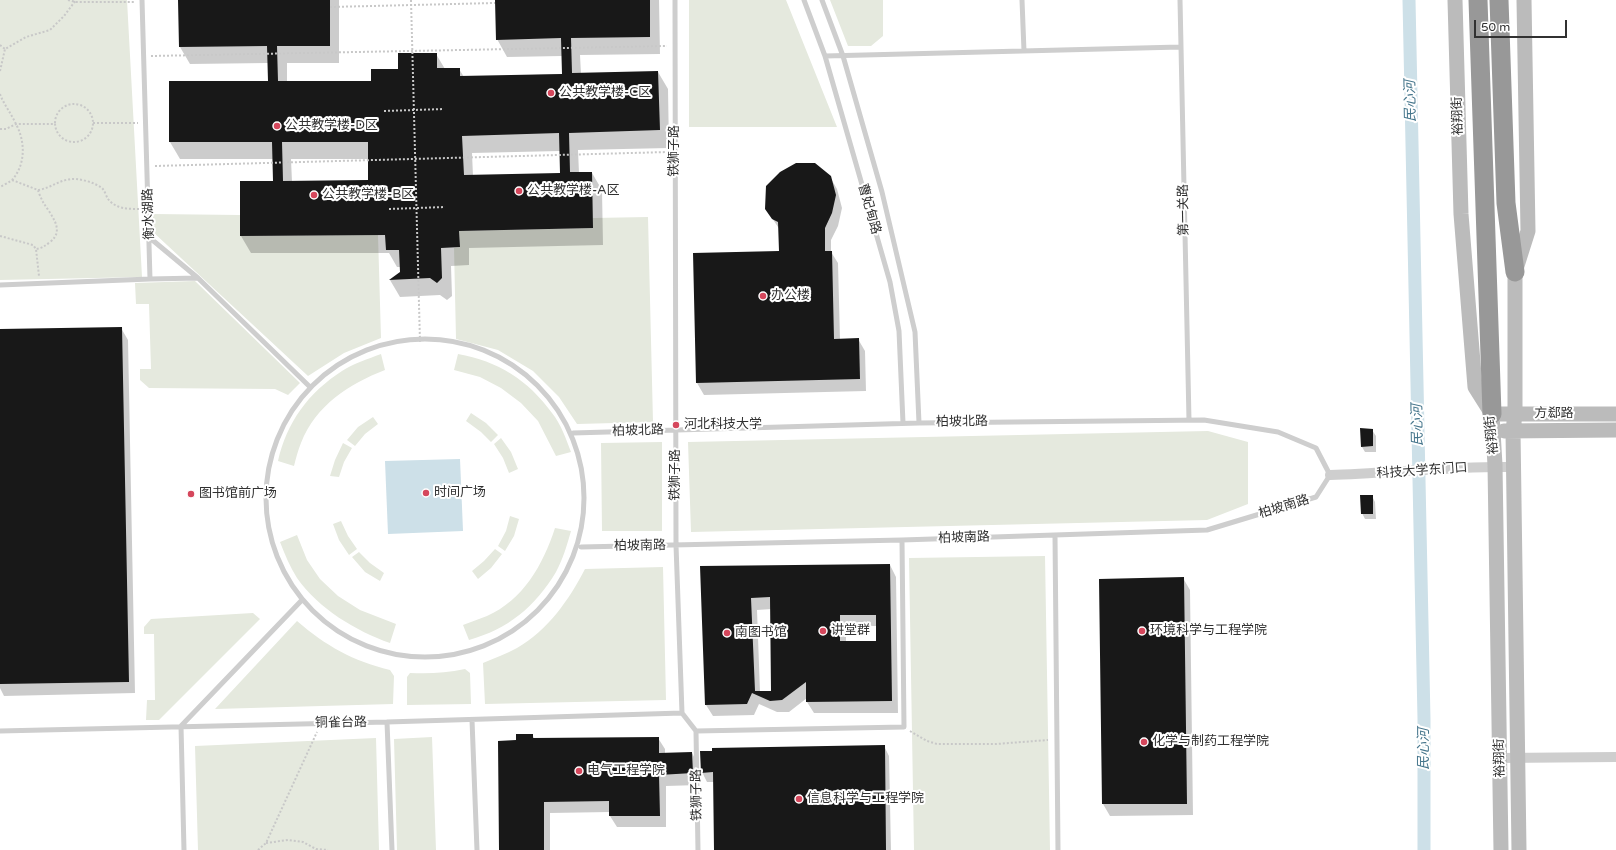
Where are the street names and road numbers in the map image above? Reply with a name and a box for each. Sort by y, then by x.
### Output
street label: 裕翔街 [1450,96,1466,136]
street label: 铁狮子路 [667,125,683,177]
street label: 曹妃甸路 [854,182,884,236]
street label: 第一关路 [1176,184,1192,236]
street label: 衡水湖路 [140,188,158,240]
street label: 方郄路 [1535,406,1573,422]
street label: 柏坡北路 [936,414,988,430]
street label: 裕翔街 [1482,415,1502,455]
street label: 柏坡北路 [612,422,664,440]
street label: 铁狮子路 [668,449,684,501]
street label: 科技大学东门口 [1376,460,1468,482]
street label: 柏坡南路 [1257,492,1311,522]
street label: 柏坡南路 [938,529,990,547]
street label: 柏坡南路 [614,538,666,554]
street label: 铜雀台路 [315,715,367,731]
street label: 裕翔街 [1492,738,1508,778]
street label: 铁狮子路 [689,769,705,821]

